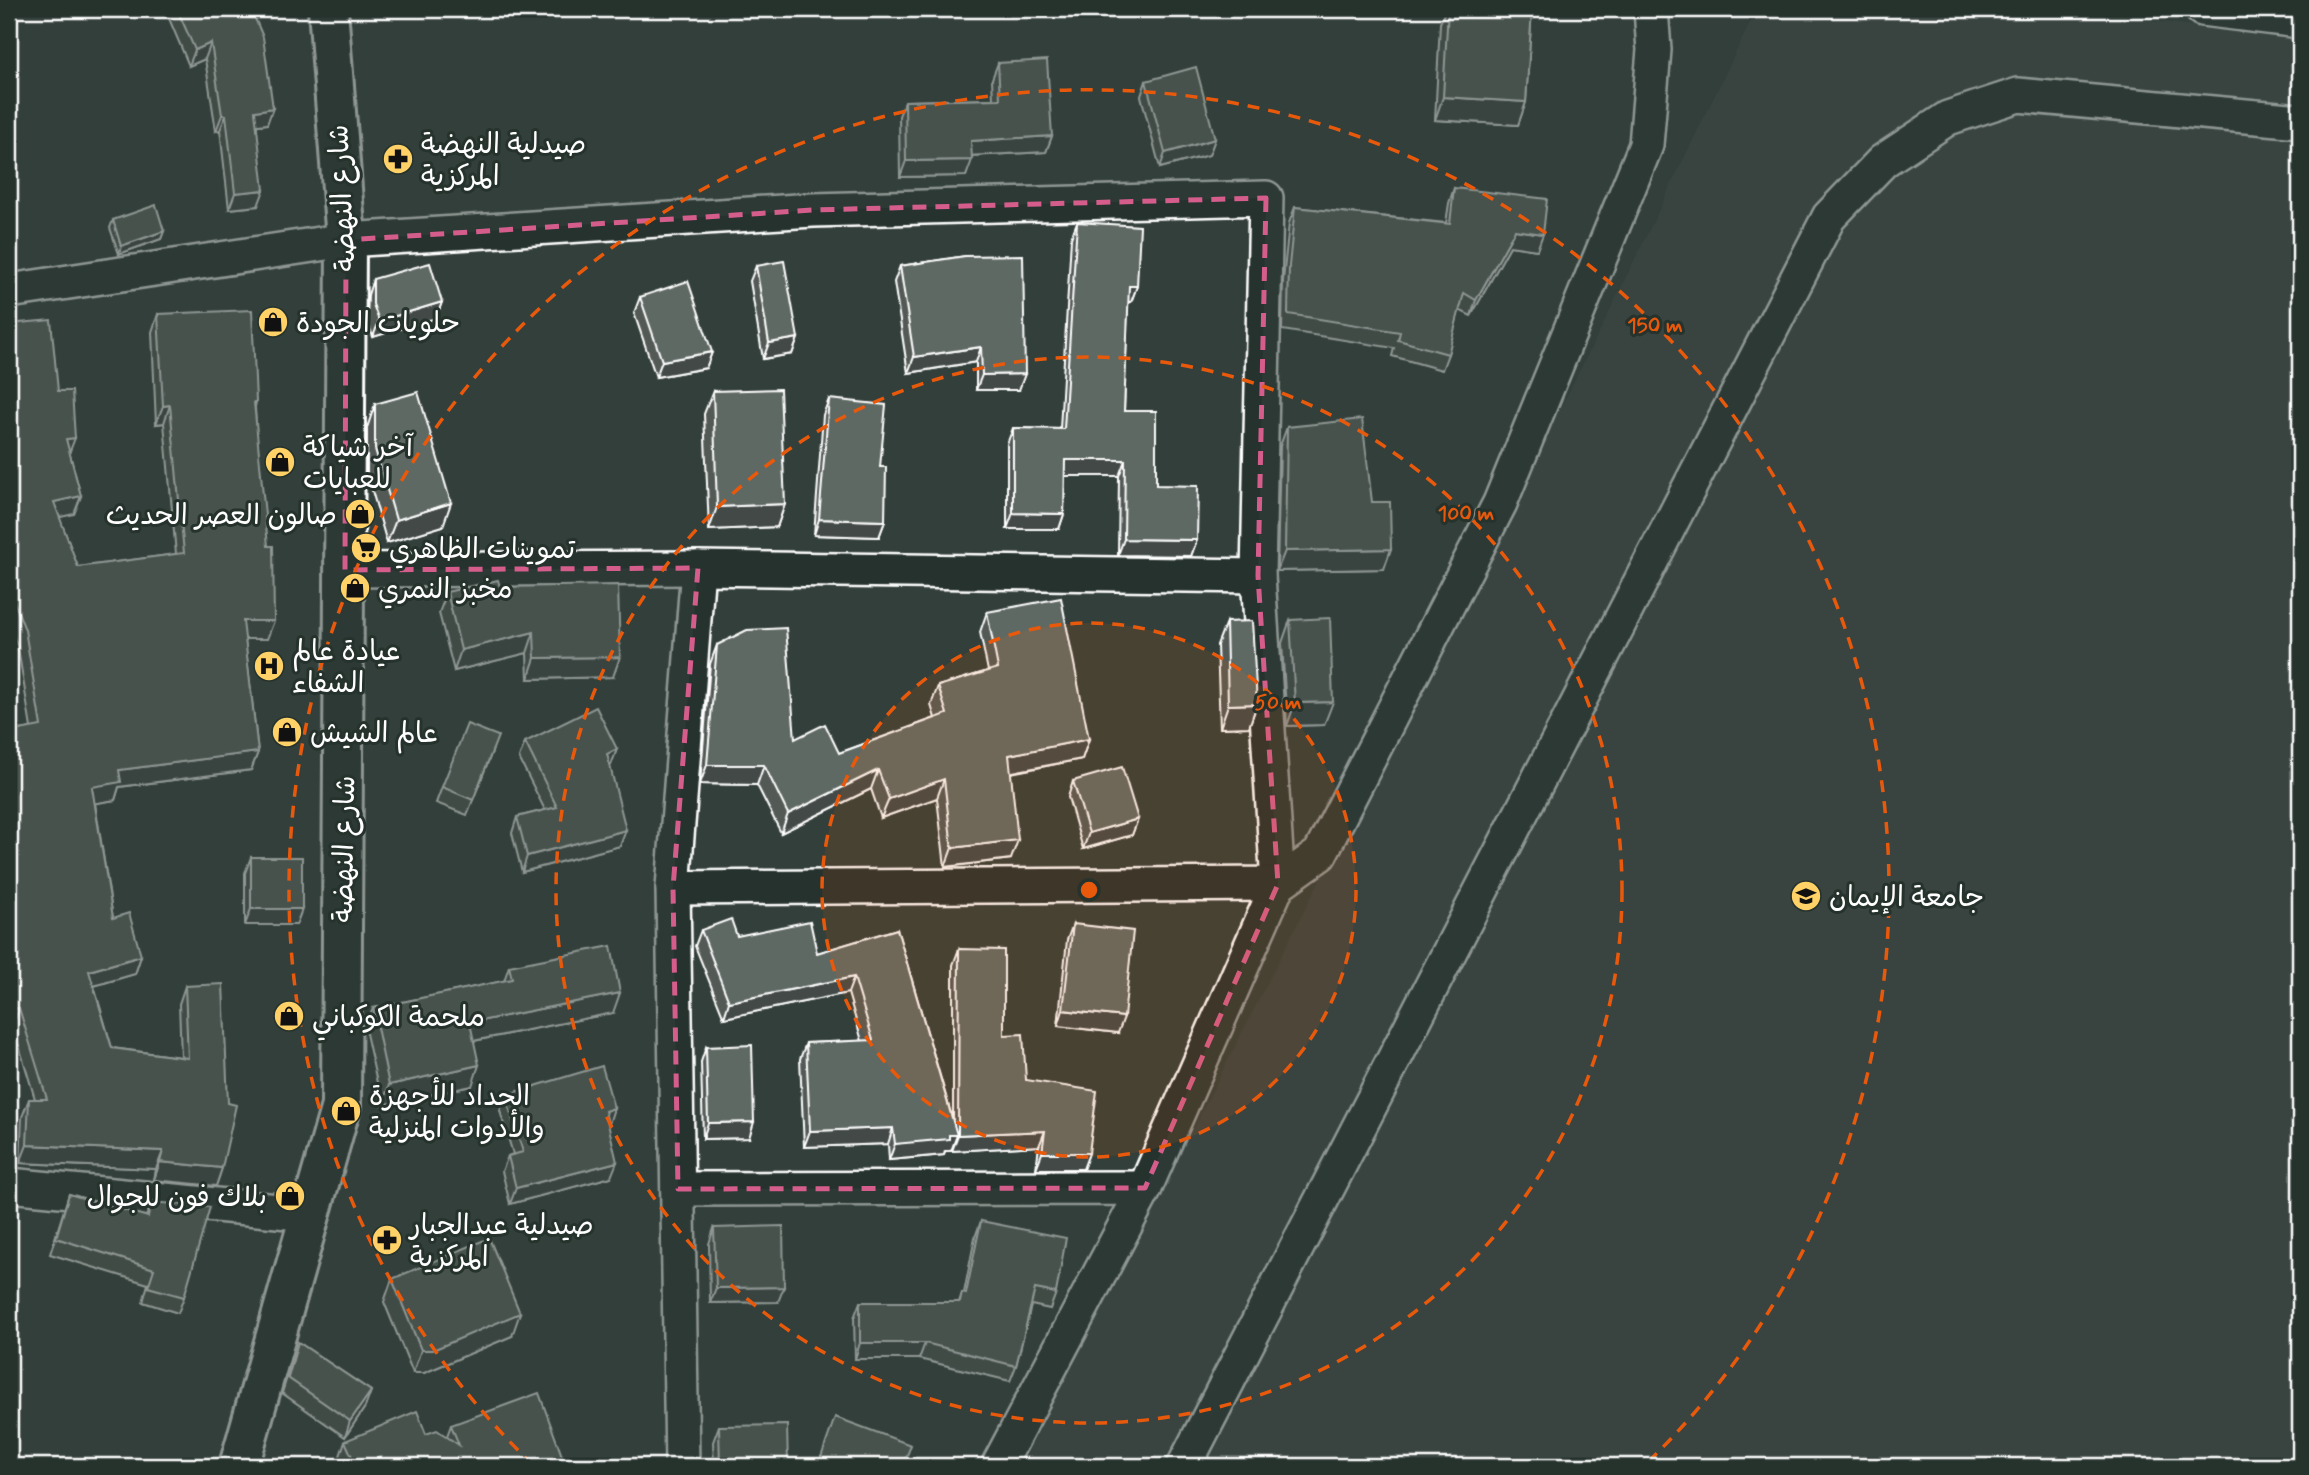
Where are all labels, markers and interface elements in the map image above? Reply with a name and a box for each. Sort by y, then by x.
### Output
street label: شارع النهضة [321,123,366,272]
place label: صيدلية النهضة المركزية [421,127,586,196]
pharmacy icon: صيدلية النهضة المركزية [381,142,415,176]
shop icon: حلويات الجودة [256,305,290,339]
place label: حلويات الجودة [296,306,460,343]
text: 150 m [1627,312,1683,340]
place label: آخر شياكة للعبايات [303,430,414,499]
shop icon: آخر شياكة للعبايات [263,445,297,479]
shop icon: صالون العصر الحديث [343,497,377,531]
place label: صالون العصر الحديث [106,498,337,535]
text: 100 m [1438,500,1494,528]
supermarket icon: تموينات الظاهري [349,531,383,565]
place label: تموينات الظاهري [389,532,576,569]
shop icon: مخبز النمري [338,571,372,605]
place label: مخبز النمري [378,572,512,609]
place label: عيادة عالم الشفاء [292,634,400,703]
hospital icon: عيادة عالم الشفاء [252,649,286,683]
text: 50 m [1255,689,1302,717]
shop icon: عالم الشيش [270,715,304,749]
place label: عالم الشيش [310,716,438,754]
street label: شارع النهضة [326,775,365,923]
centre of rings [1077,878,1101,902]
school or university icon: جامعة الإيمان [1789,879,1823,913]
place label: جامعة الإيمان [1829,880,1984,917]
shop icon: ملحمة الكوكباني [272,999,306,1033]
place label: ملحمة الكوكباني [312,1000,485,1041]
place label: الحداد للأجهزة والأدوات المنزلية [369,1077,545,1148]
shop icon: الحداد للأجهزة والأدوات المنزلية [329,1094,363,1128]
shop icon: بلاك فون للجوال [273,1179,307,1213]
place label: بلاك فون للجوال [86,1180,267,1217]
place label: صيدلية عبدالجبار المركزية [408,1208,594,1277]
pharmacy icon: صيدلية عبدالجبار المركزية [370,1223,404,1257]

